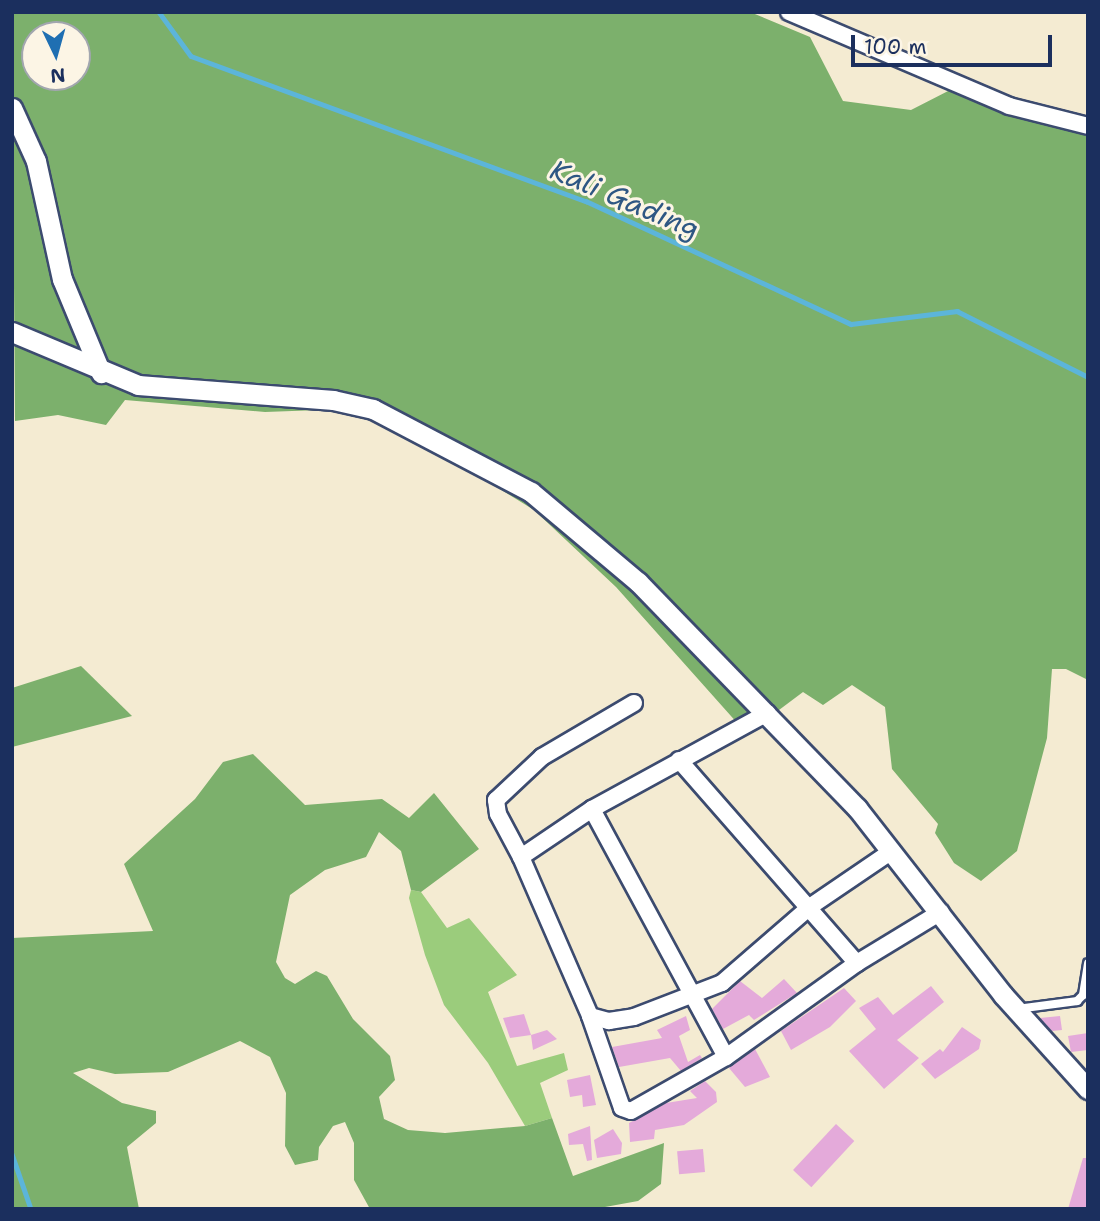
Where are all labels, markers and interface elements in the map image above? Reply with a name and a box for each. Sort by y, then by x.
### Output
north arrow [21,21,91,91]
scale bar [855,21,1056,65]
text: 100 m [864,33,927,61]
text: N [49,62,66,89]
water label: Kali Gading [545,152,705,246]

